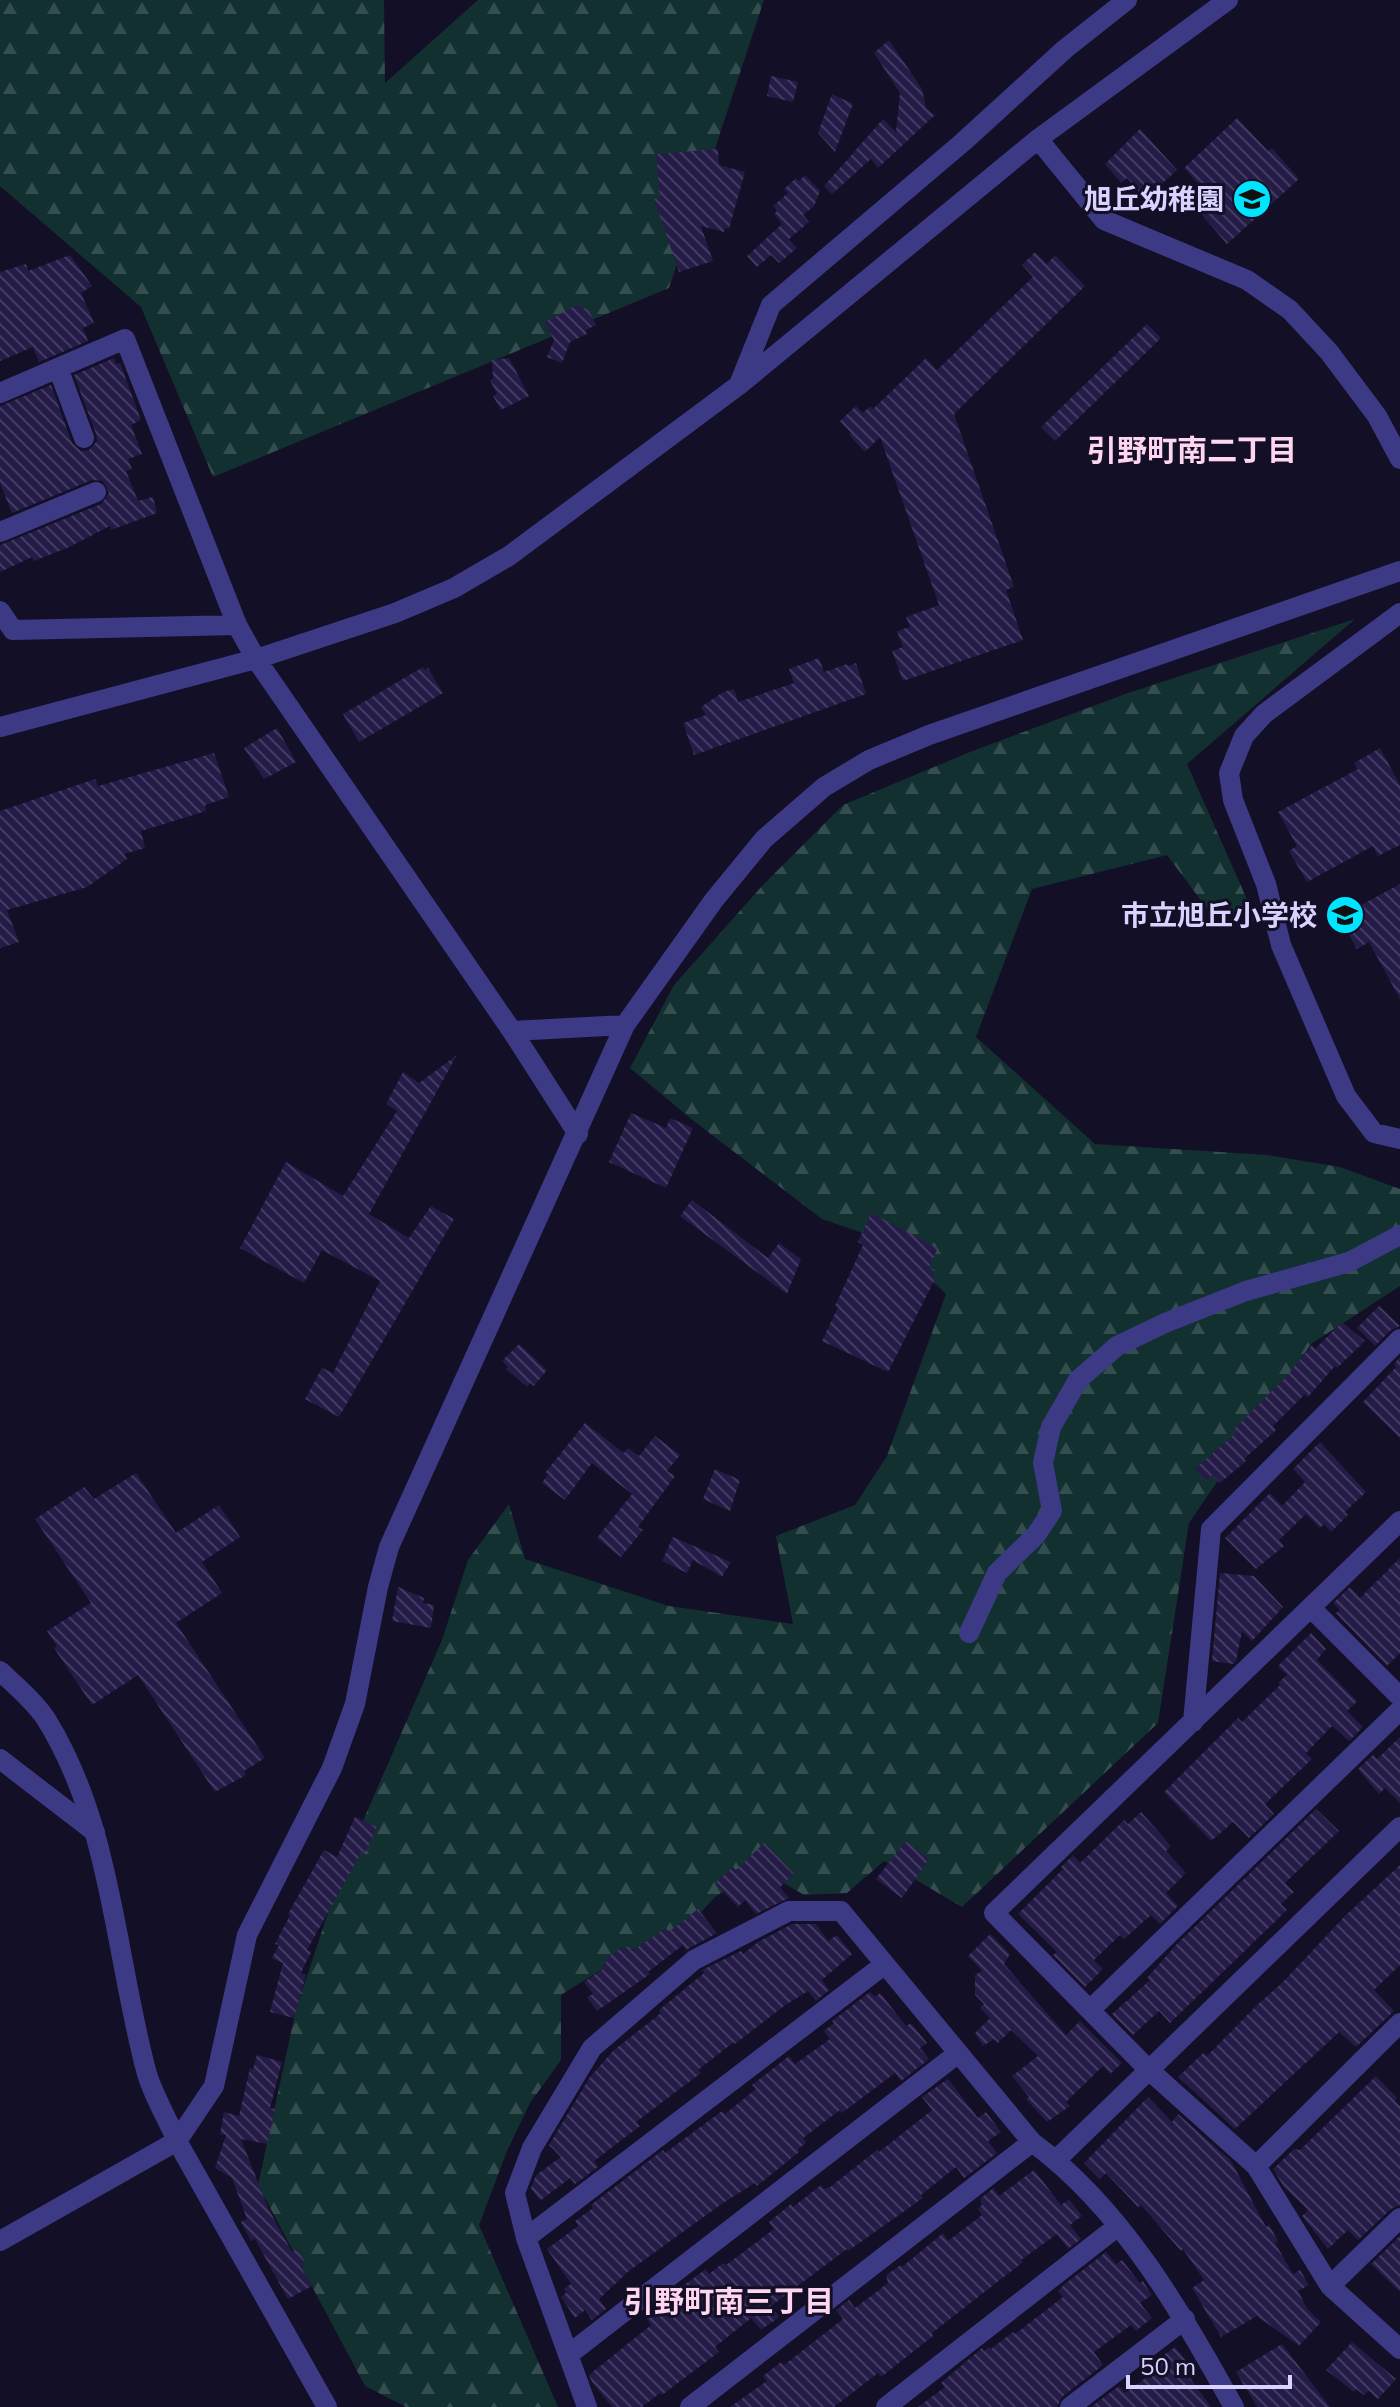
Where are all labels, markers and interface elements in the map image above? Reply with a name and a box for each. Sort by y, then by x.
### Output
school or university icon: 旭丘幼稚園 [1231,178,1273,220]
place label: 旭丘幼稚園 [1084,181,1224,216]
district label: 引野町南二丁目 [1087,431,1297,469]
school or university icon: 市立旭丘小学校 [1324,894,1366,936]
place label: 市立旭丘小学校 [1121,897,1317,932]
district label: 引野町南三丁目 [624,2282,834,2320]
scale bar [1128,2339,1290,2389]
text: 50 m [1140,2351,1196,2381]

